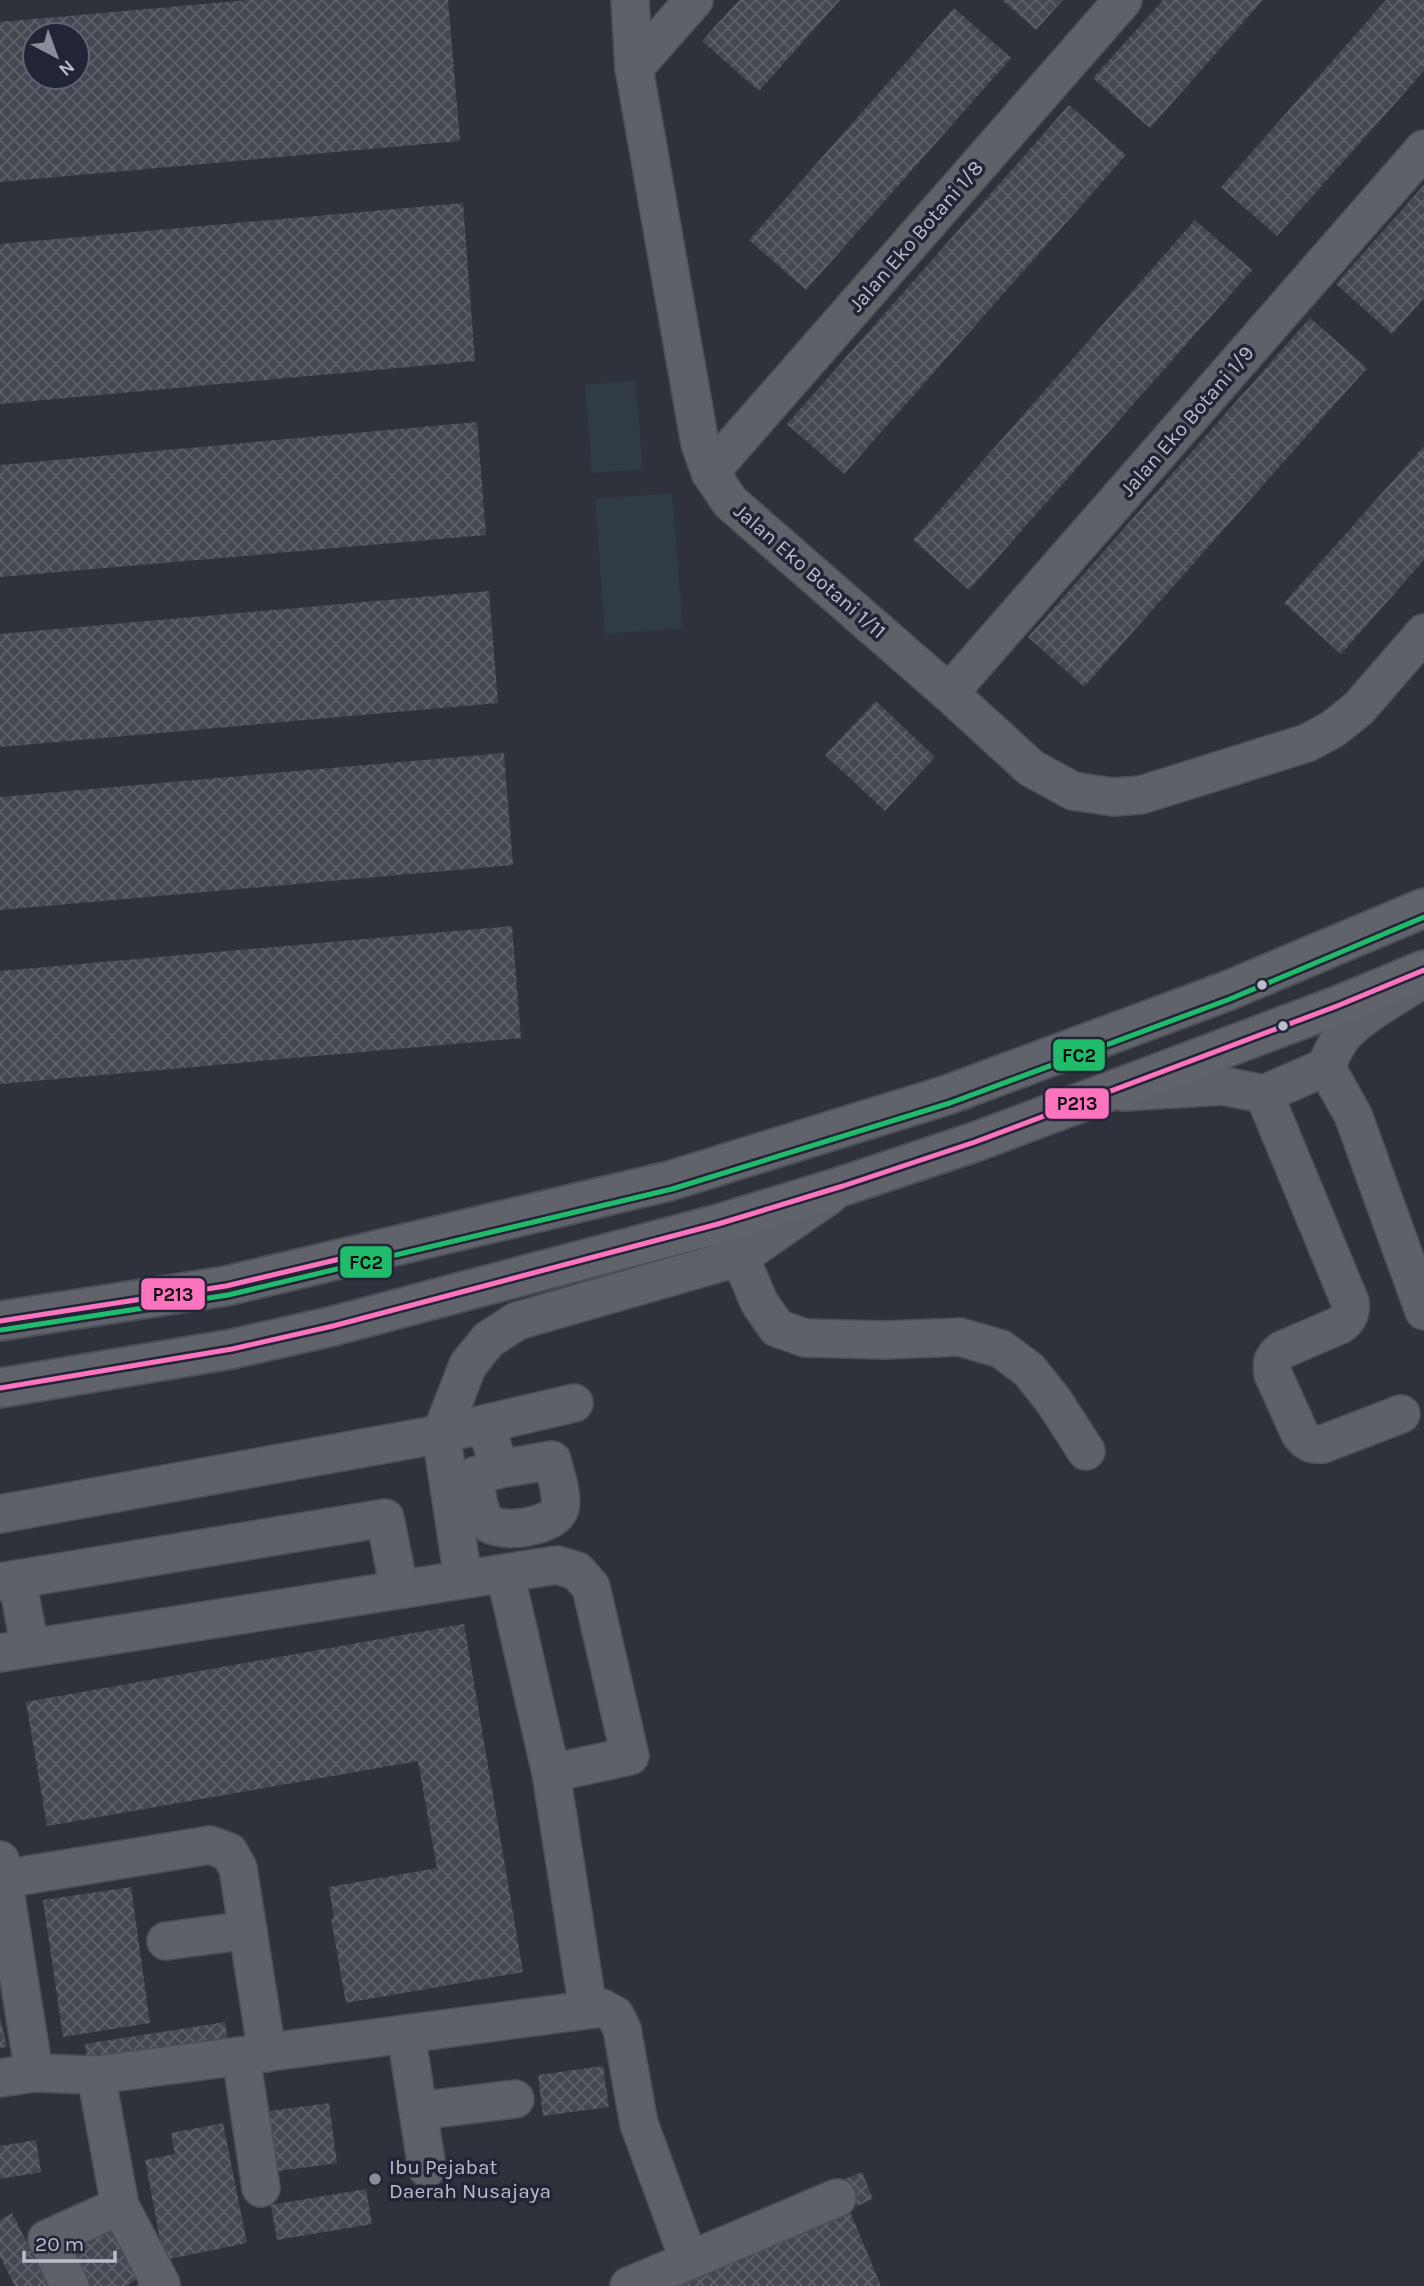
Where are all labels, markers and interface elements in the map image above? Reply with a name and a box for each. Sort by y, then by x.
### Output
north arrow [21,21,91,91]
text: N [54,55,79,81]
street label: Jalan Eko Botani 1/8 [844,156,988,316]
street label: Jalan Eko Botani 1/9 [1115,341,1259,501]
street label: Jalan Eko Botani 1/11 [729,499,891,643]
unlabelled marker [1255,978,1269,992]
unlabelled marker [1276,1019,1290,1033]
line badge: FC2 [1052,1038,1106,1072]
text: FC2 [1062,1045,1096,1067]
line badge: P213 [1044,1087,1110,1120]
text: P213 [1056,1093,1098,1115]
line badge: FC2 [339,1245,393,1279]
text: FC2 [349,1252,383,1274]
line badge: P213 [140,1277,206,1311]
text: P213 [152,1284,194,1306]
place label: Ibu Pejabat Daerah Nusajaya [389,2155,551,2203]
marker: Ibu Pejabat Daerah Nusajaya [367,2171,383,2187]
scale bar [24,2220,116,2264]
text: 20 m [35,2232,84,2256]

